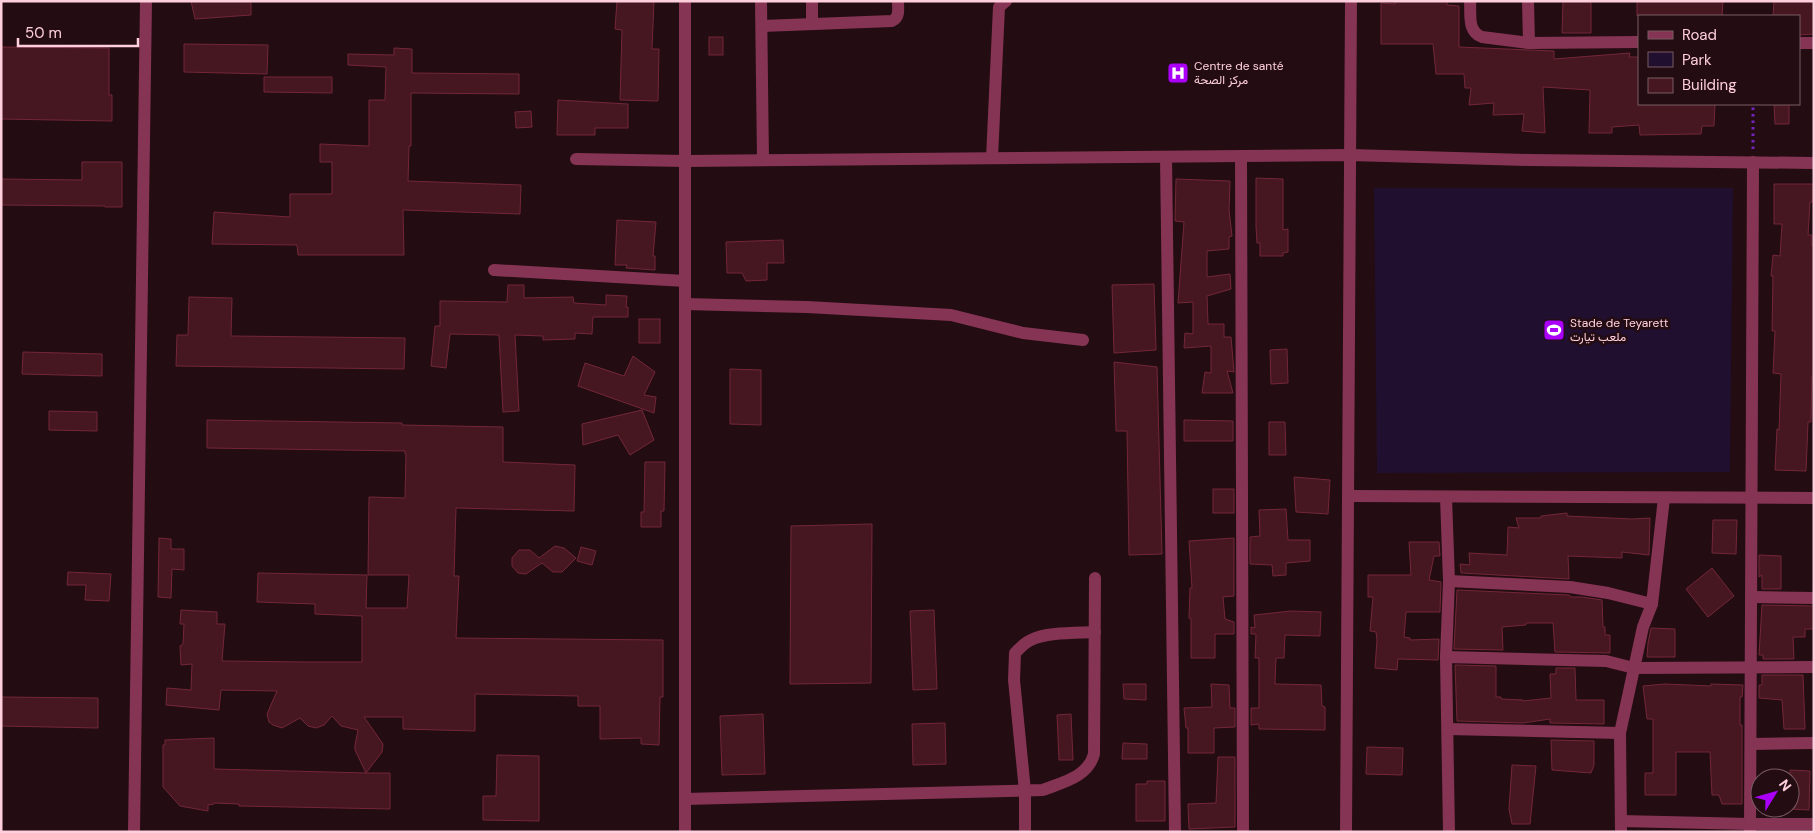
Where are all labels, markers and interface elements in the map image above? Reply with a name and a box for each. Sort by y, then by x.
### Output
scale bar [18,15,138,47]
legend [1638,15,1800,105]
text: 50 m [25,23,62,43]
text: Road [1682,25,1717,45]
text: Park [1682,50,1712,70]
place label: Centre de santé مركز الصحة [1194,58,1284,88]
hospital icon: Centre de santé مركز الصحة [1166,61,1190,85]
text: Building [1682,75,1737,95]
place label: Stade de Teyarett ملعب تيارت [1570,315,1669,345]
sports icon: Stade de Teyarett ملعب تيارت [1542,318,1566,342]
north arrow [1750,768,1800,818]
text: N [1775,776,1796,795]

